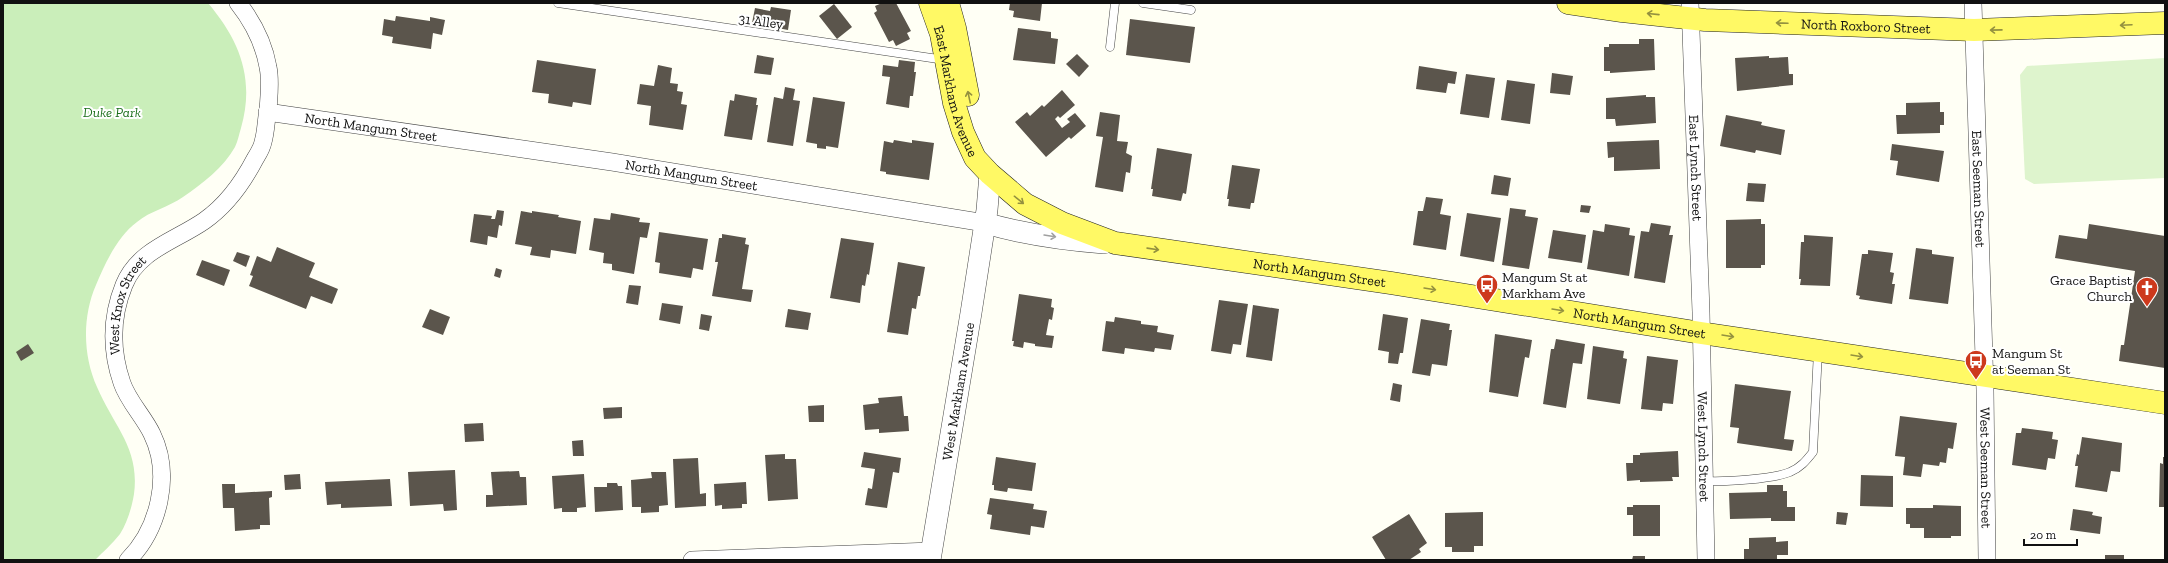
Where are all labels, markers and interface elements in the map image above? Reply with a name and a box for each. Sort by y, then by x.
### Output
street label: 31 Alley [737,10,785,33]
one-way arrow [1647,11,1660,18]
street label: North Roxboro Street [1801,16,1932,37]
one-way arrow [1776,19,1789,26]
one-way arrow [2120,21,2133,29]
street label: East Markham Avenue [930,23,981,160]
one-way arrow [1990,26,2003,34]
one-way arrow [964,91,972,104]
park label: Duke Park [83,104,141,121]
street label: North Mangum Street [303,110,439,146]
street label: East Lynch Street [1685,115,1706,222]
street label: East Seeman Street [1968,130,1989,249]
street label: North Mangum Street [624,156,760,195]
one-way arrow [1014,195,1025,204]
one-way arrow [1043,232,1056,240]
one-way arrow [1146,245,1159,253]
street label: West Knox Street [106,251,150,355]
street label: North Mangum Street [1252,255,1388,291]
place label: Mangum St at Markham Ave [1502,269,1588,302]
bus stop icon: Mangum St at Markham Ave [1474,272,1500,305]
place label: Grace Baptist Church [2050,272,2133,305]
church icon: Grace Baptist Church [2134,275,2160,308]
one-way arrow [1423,285,1436,293]
street label: North Mangum Street [1572,305,1708,343]
one-way arrow [1551,306,1564,314]
street label: West Markham Avenue [939,321,978,462]
one-way arrow [1721,332,1734,340]
place label: Mangum St at Seeman St [1992,345,2071,378]
bus stop icon: Mangum St at Seeman St [1963,348,1989,381]
one-way arrow [1850,352,1863,360]
street label: West Lynch Street [1694,392,1713,503]
street label: West Seeman Street [1976,407,1995,529]
scale bar [2024,521,2077,547]
text: 20 m [2030,528,2057,542]

